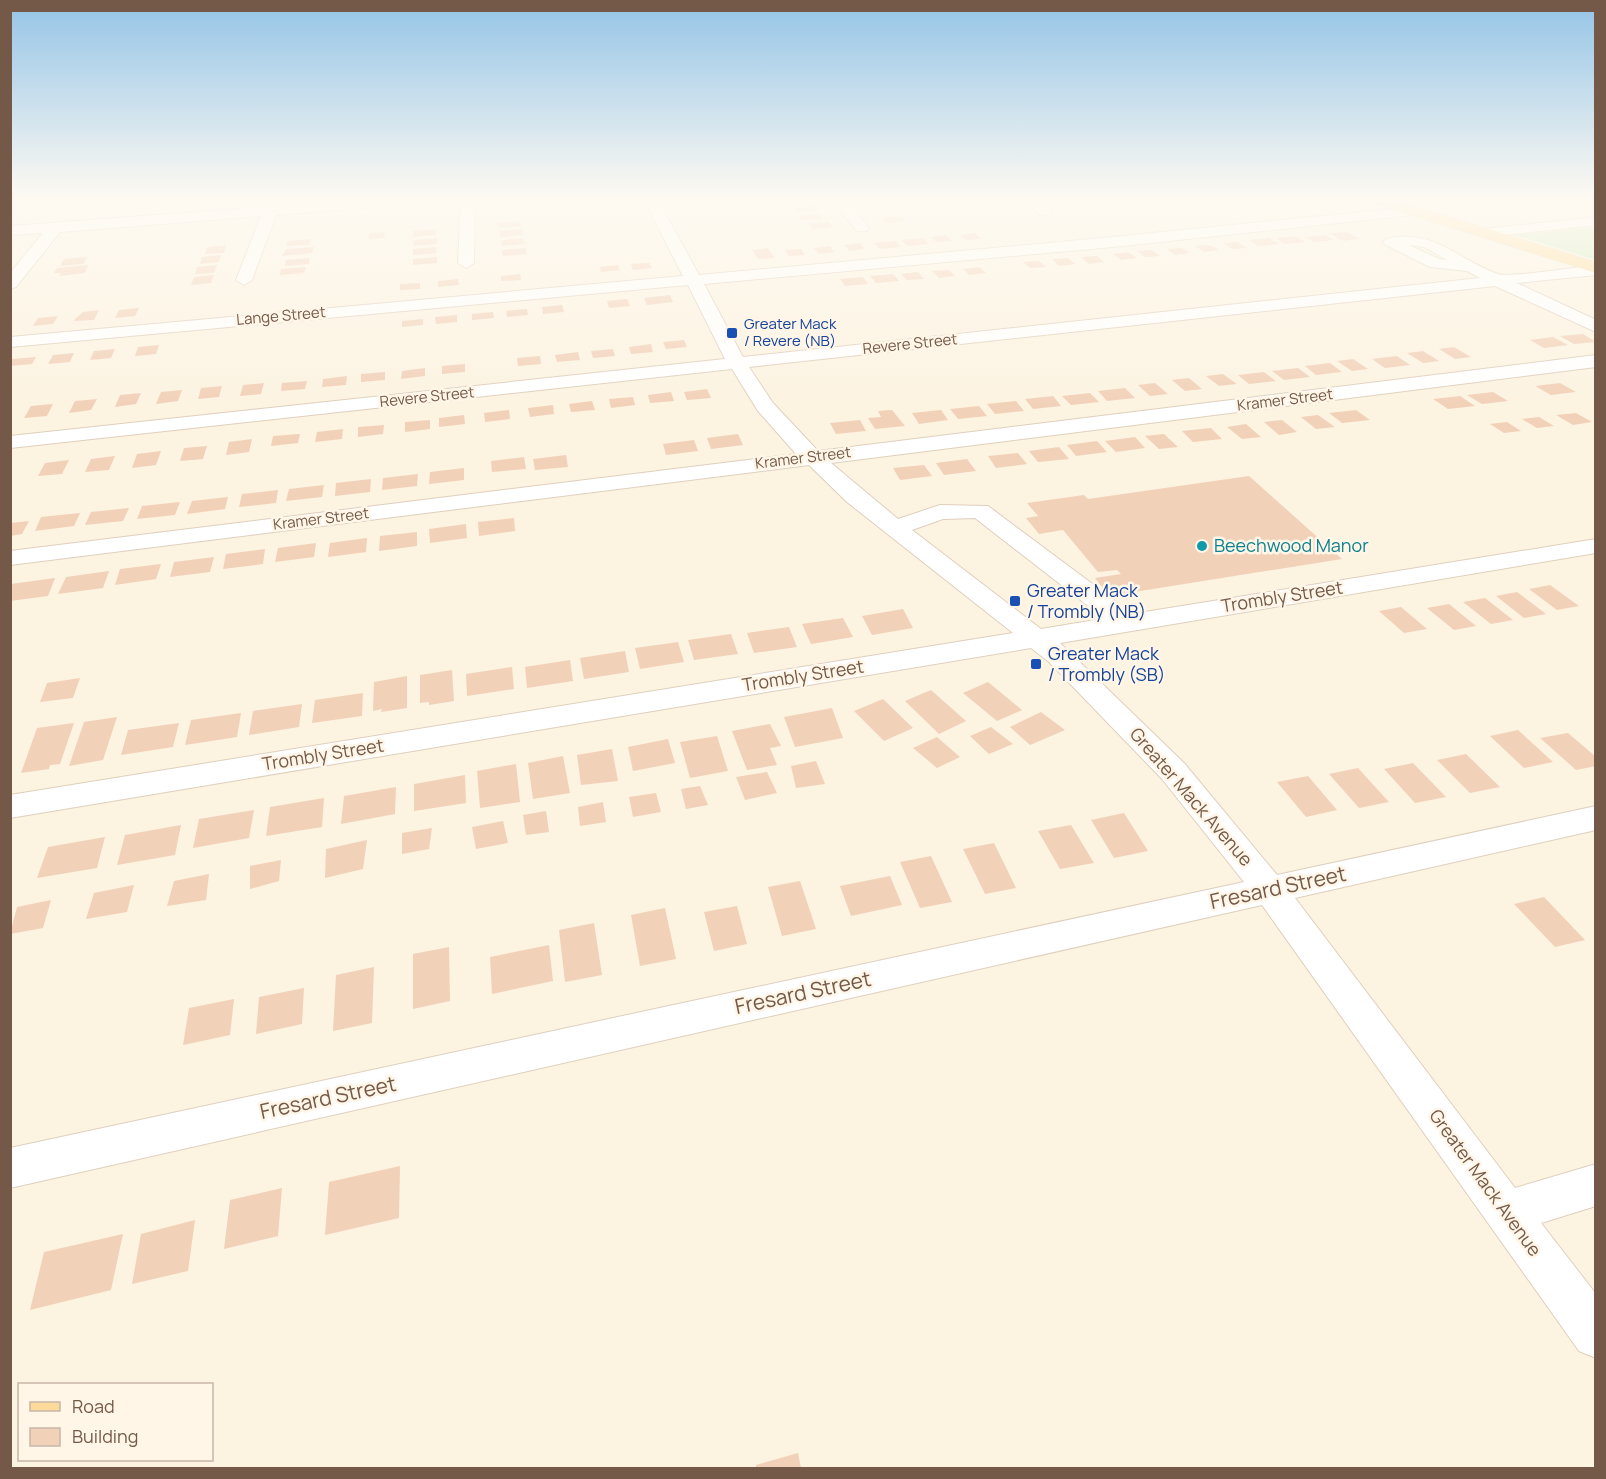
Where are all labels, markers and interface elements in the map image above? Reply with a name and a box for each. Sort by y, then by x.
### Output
street label: Lange Street [235,301,327,330]
place label: Greater Mack / Revere (NB) [744,313,837,351]
marker: Greater Mack / Revere (NB) [725,326,739,340]
street label: Revere Street [862,328,958,359]
street label: Revere Street [379,381,475,412]
street label: Kramer Street [1236,383,1334,416]
street label: Kramer Street [754,441,852,474]
street label: Kramer Street [272,502,370,535]
place label: Beechwood Manor [1214,533,1369,557]
marker: Beechwood Manor [1195,539,1209,553]
street label: Trombly Street [1219,575,1344,617]
place label: Greater Mack / Trombly (NB) [1027,578,1146,623]
marker: Greater Mack / Trombly (NB) [1008,594,1022,608]
place label: Greater Mack / Trombly (SB) [1048,641,1165,686]
street label: Trombly Street [740,654,865,696]
marker: Greater Mack / Trombly (SB) [1029,657,1043,671]
street label: Greater Mack Avenue [1125,722,1259,871]
street label: Trombly Street [260,733,385,775]
street label: Fresard Street [1207,859,1348,915]
street label: Fresard Street [732,964,873,1020]
street label: Fresard Street [257,1069,398,1125]
street label: Greater Mack Avenue [1424,1104,1547,1261]
legend [18,1383,213,1461]
text: Road [72,1394,115,1418]
text: Building [72,1424,138,1448]

